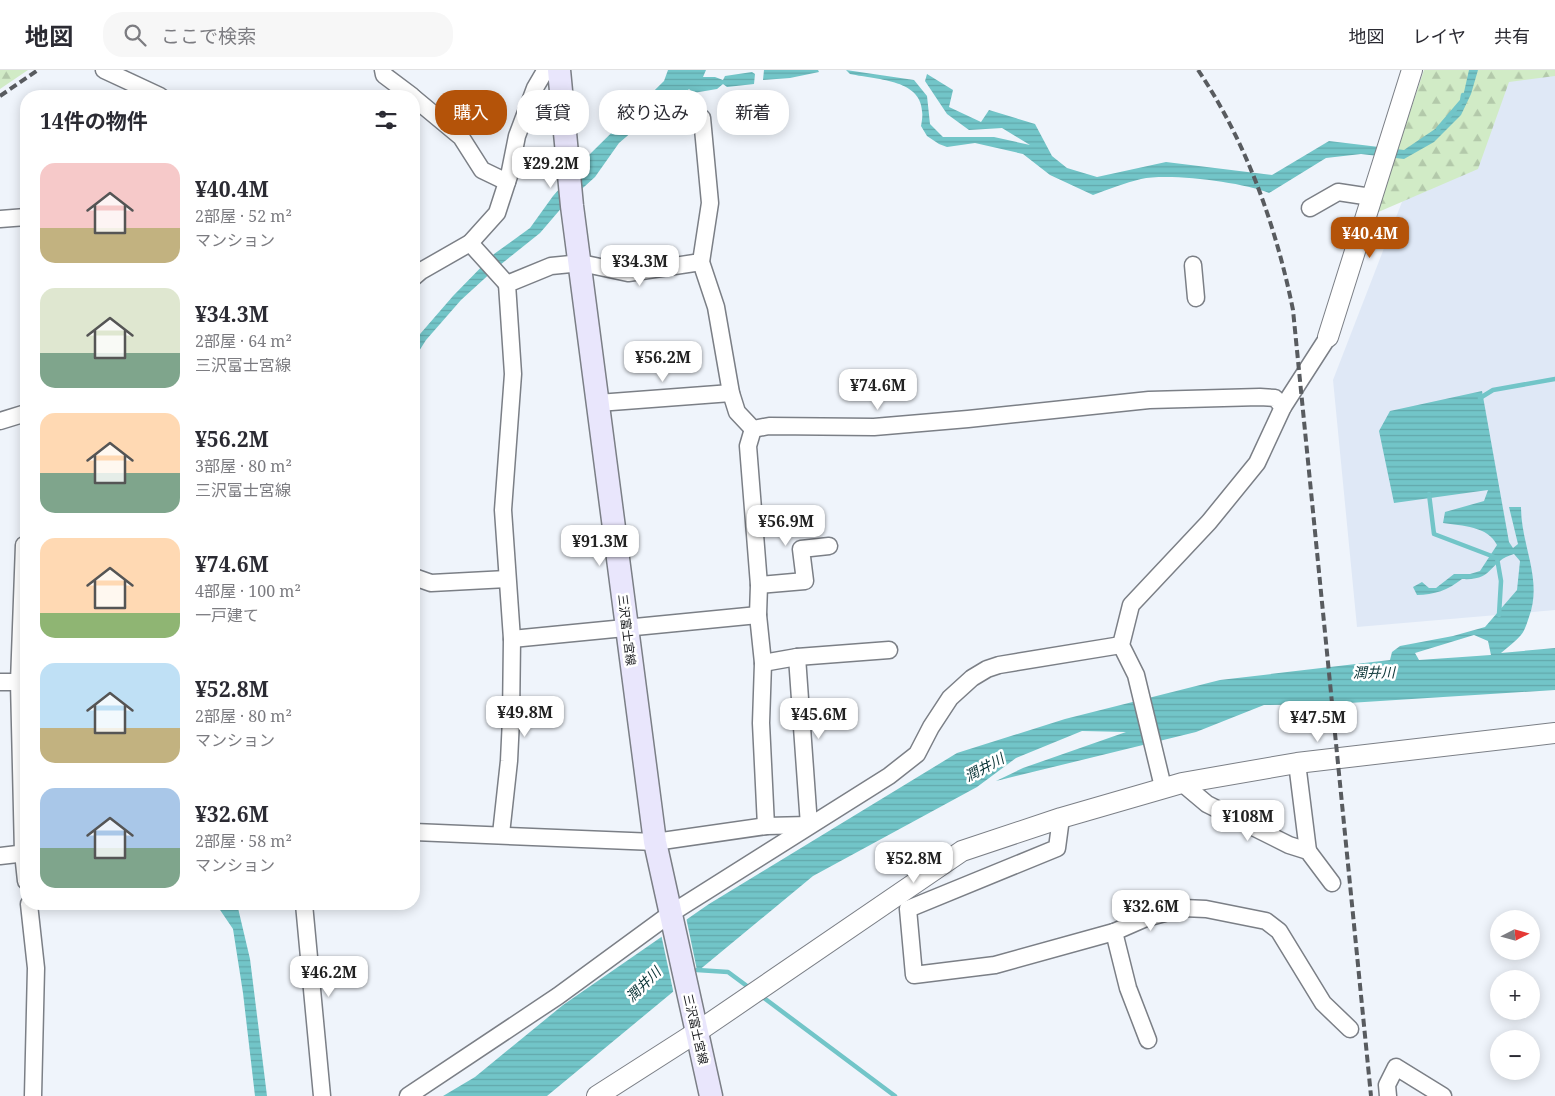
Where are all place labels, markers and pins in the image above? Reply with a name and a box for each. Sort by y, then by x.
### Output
pin: ¥29.2M [510,146,592,189]
pin: ¥40.4M [1329,216,1411,259]
pin: ¥34.3M [599,244,681,287]
pin: ¥56.2M [622,340,704,383]
pin: ¥74.6M [837,368,919,411]
pin: ¥56.9M [745,504,827,547]
pin: ¥91.3M [559,524,641,567]
pin: ¥49.8M [484,696,566,738]
pin: ¥45.6M [778,698,860,740]
pin: ¥47.5M [1277,700,1359,743]
pin: ¥108M [1213,800,1283,842]
pin: ¥52.8M [873,842,955,884]
pin: ¥32.6M [1110,890,1192,932]
pin: ¥46.2M [288,956,370,998]

